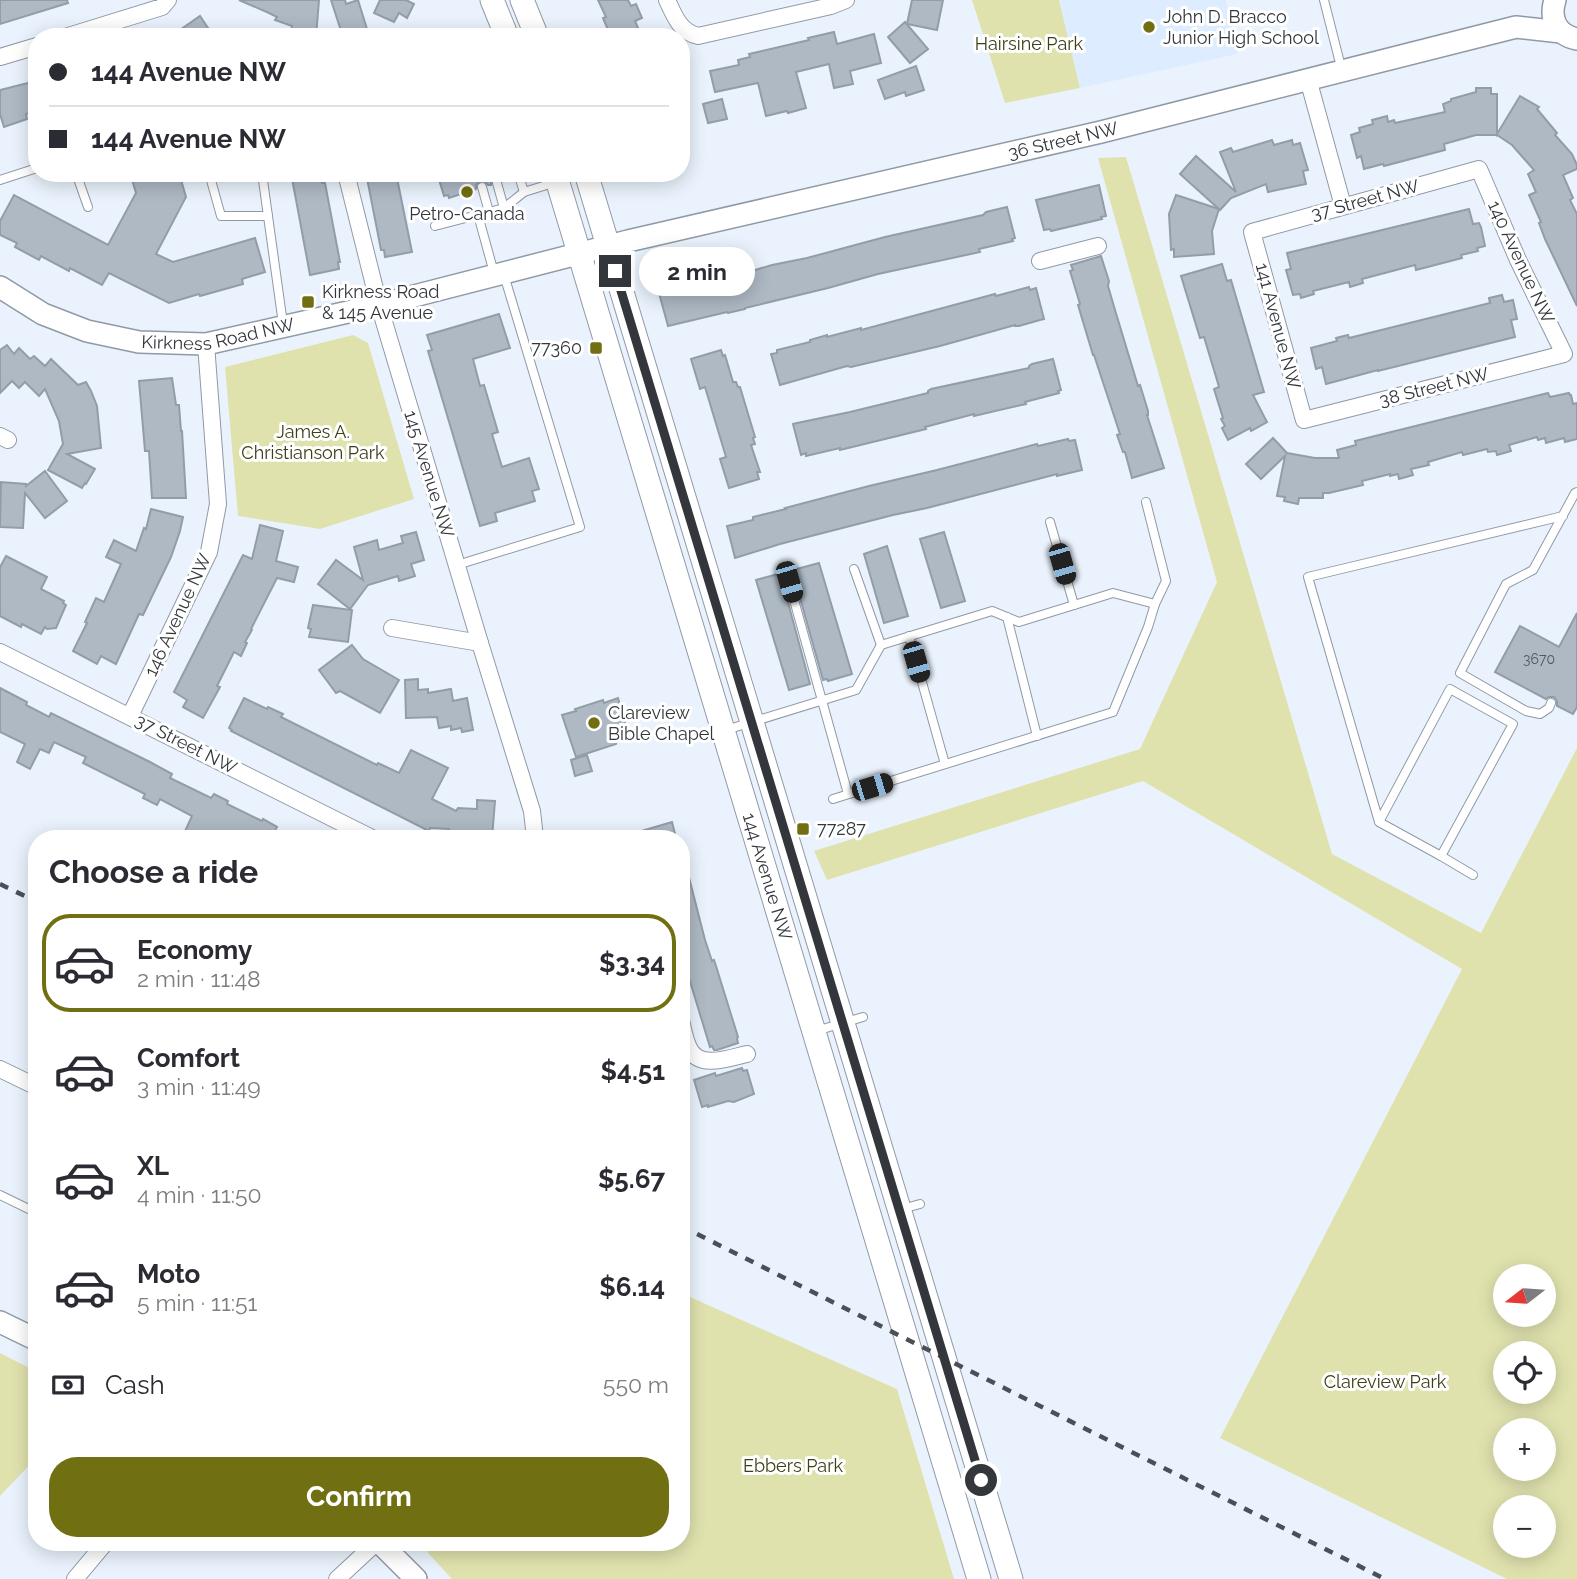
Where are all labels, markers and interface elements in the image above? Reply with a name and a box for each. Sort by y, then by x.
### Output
place label: John D. Bracco Junior High School [1163,6,1319,48]
marker: John D. Bracco Junior High School [1141,19,1157,35]
park label: Hairsine Park [975,33,1084,54]
text: 144 Avenue NW [91,57,286,87]
street label: 36 Street NW [1006,117,1120,163]
text: 144 Avenue NW [91,124,286,154]
street label: 37 Street NW [1309,175,1421,224]
marker: Petro-Canada [459,184,475,200]
street label: 140 Avenue NW [1484,197,1559,327]
place label: Petro-Canada [409,203,525,224]
callout: 2 min [640,246,755,296]
route end [599,255,631,287]
text: 2 min [667,258,727,285]
street label: 141 Avenue NW [1252,260,1305,391]
place label: Kirkness Road & 145 Avenue [322,281,440,323]
marker: Kirkness Road & 145 Avenue [300,294,316,310]
street label: Kirkness Road NW [141,313,297,355]
place label: 77360 [531,337,582,358]
marker: 77360 [588,340,604,356]
street label: 38 Street NW [1377,363,1491,410]
street label: 145 Avenue NW [400,408,459,540]
park label: James A. Christianson Park [241,421,385,463]
car [1047,541,1078,587]
street label: 146 Avenue NW [140,550,215,679]
car [774,559,805,605]
car [901,639,932,685]
house number: 3670 [1523,651,1555,667]
place label: Clareview Bible Chapel [608,702,714,744]
street label: 37 Street NW [132,709,241,778]
marker: Clareview Bible Chapel [586,715,602,731]
car [849,771,896,803]
street label: 144 Avenue NW [739,810,797,943]
place label: 77287 [817,818,866,839]
marker: 77287 [795,821,811,837]
text: Choose a ride [49,853,258,890]
icon: car [53,932,116,995]
text: Economy [137,935,252,965]
text: $3.34 [599,948,665,978]
text: 2 min · 11:48 [137,965,261,992]
icon: car [53,1040,116,1103]
text: Comfort [137,1043,240,1073]
text: $4.51 [601,1056,665,1086]
text: 3 min · 11:49 [137,1073,261,1100]
icon: car [53,1148,116,1211]
text: XL [137,1151,169,1181]
text: $5.67 [598,1164,665,1194]
text: 4 min · 11:50 [137,1181,262,1208]
icon: car [53,1256,116,1319]
text: Moto [137,1259,200,1289]
north arrow [1493,1264,1556,1326]
map controls [1493,1264,1556,1558]
text: $6.14 [599,1272,665,1302]
text: 5 min · 11:51 [137,1289,257,1316]
button: locate [1493,1341,1556,1404]
icon: cash [49,1366,87,1404]
text: Cash [105,1370,165,1400]
text: 550 m [603,1371,669,1398]
park label: Clareview Park [1324,1371,1447,1392]
button: + [1493,1418,1556,1481]
park label: Ebbers Park [743,1455,844,1476]
button: Confirm [49,1457,669,1537]
route start [965,1464,997,1496]
button: − [1493,1495,1556,1558]

